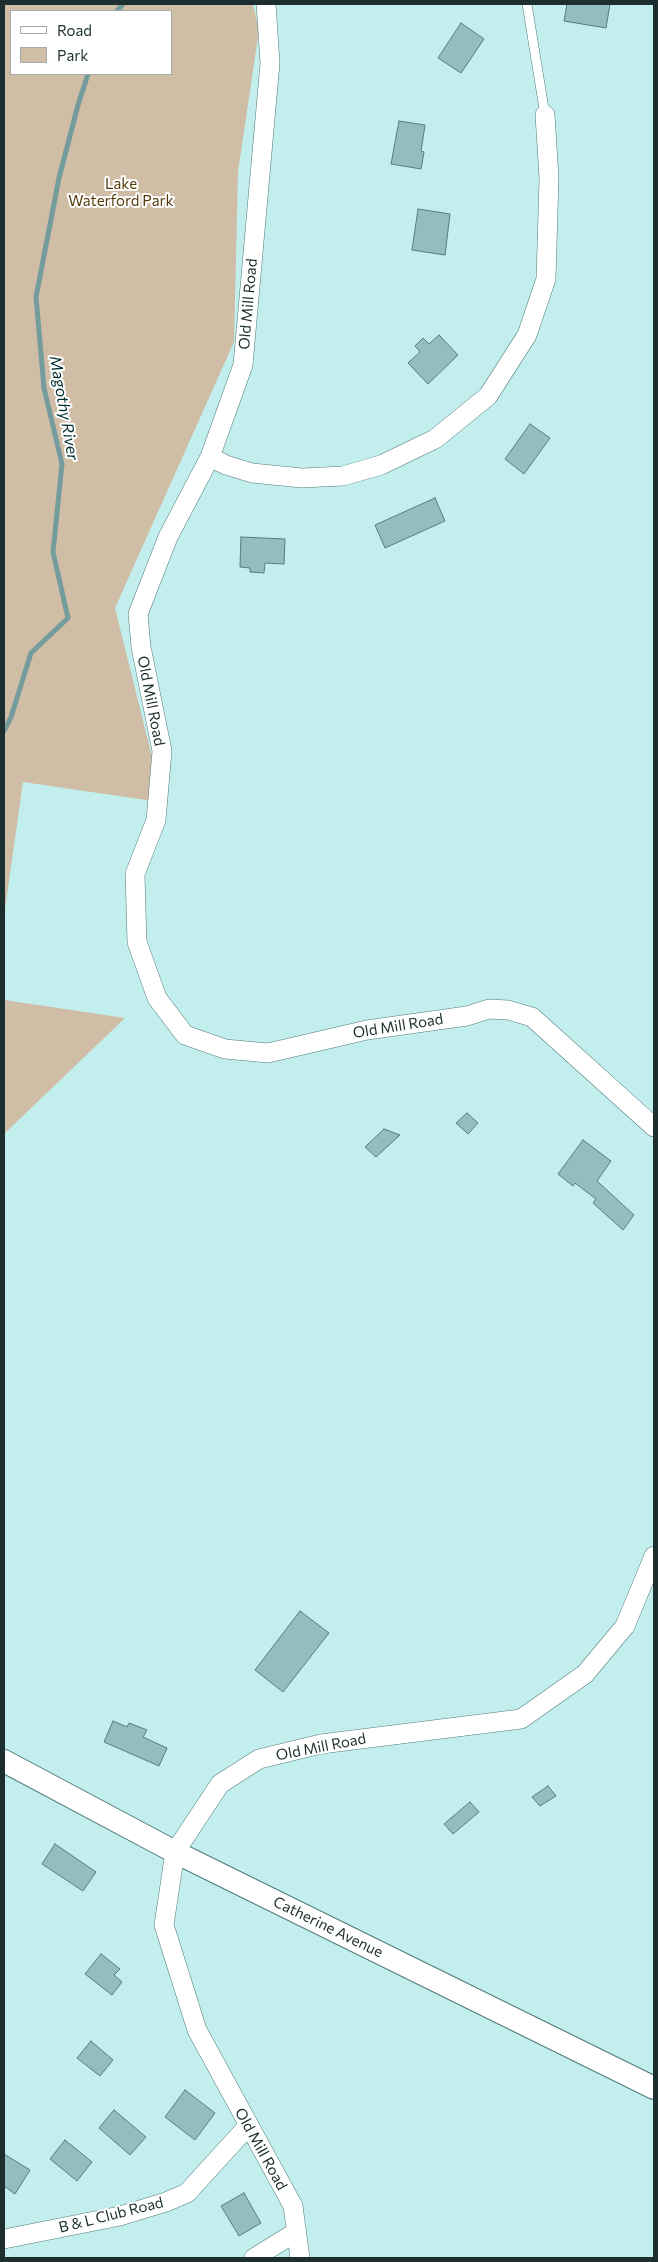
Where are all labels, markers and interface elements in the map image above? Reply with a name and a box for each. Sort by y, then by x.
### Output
legend [10,10,172,75]
text: Road [57,21,92,39]
text: Park [57,46,88,64]
park label: Lake Waterford Park [68,175,174,210]
street label: Old Mill Road [235,258,261,350]
water label: Magothy River [45,354,83,462]
street label: Old Mill Road [133,654,169,748]
street label: Old Mill Road [351,1010,445,1042]
street label: Old Mill Road [274,1729,368,1765]
street label: Catherine Avenue [270,1893,386,1961]
street label: Old Mill Road [231,2105,291,2193]
street label: B & L Club Road [57,2193,165,2237]

